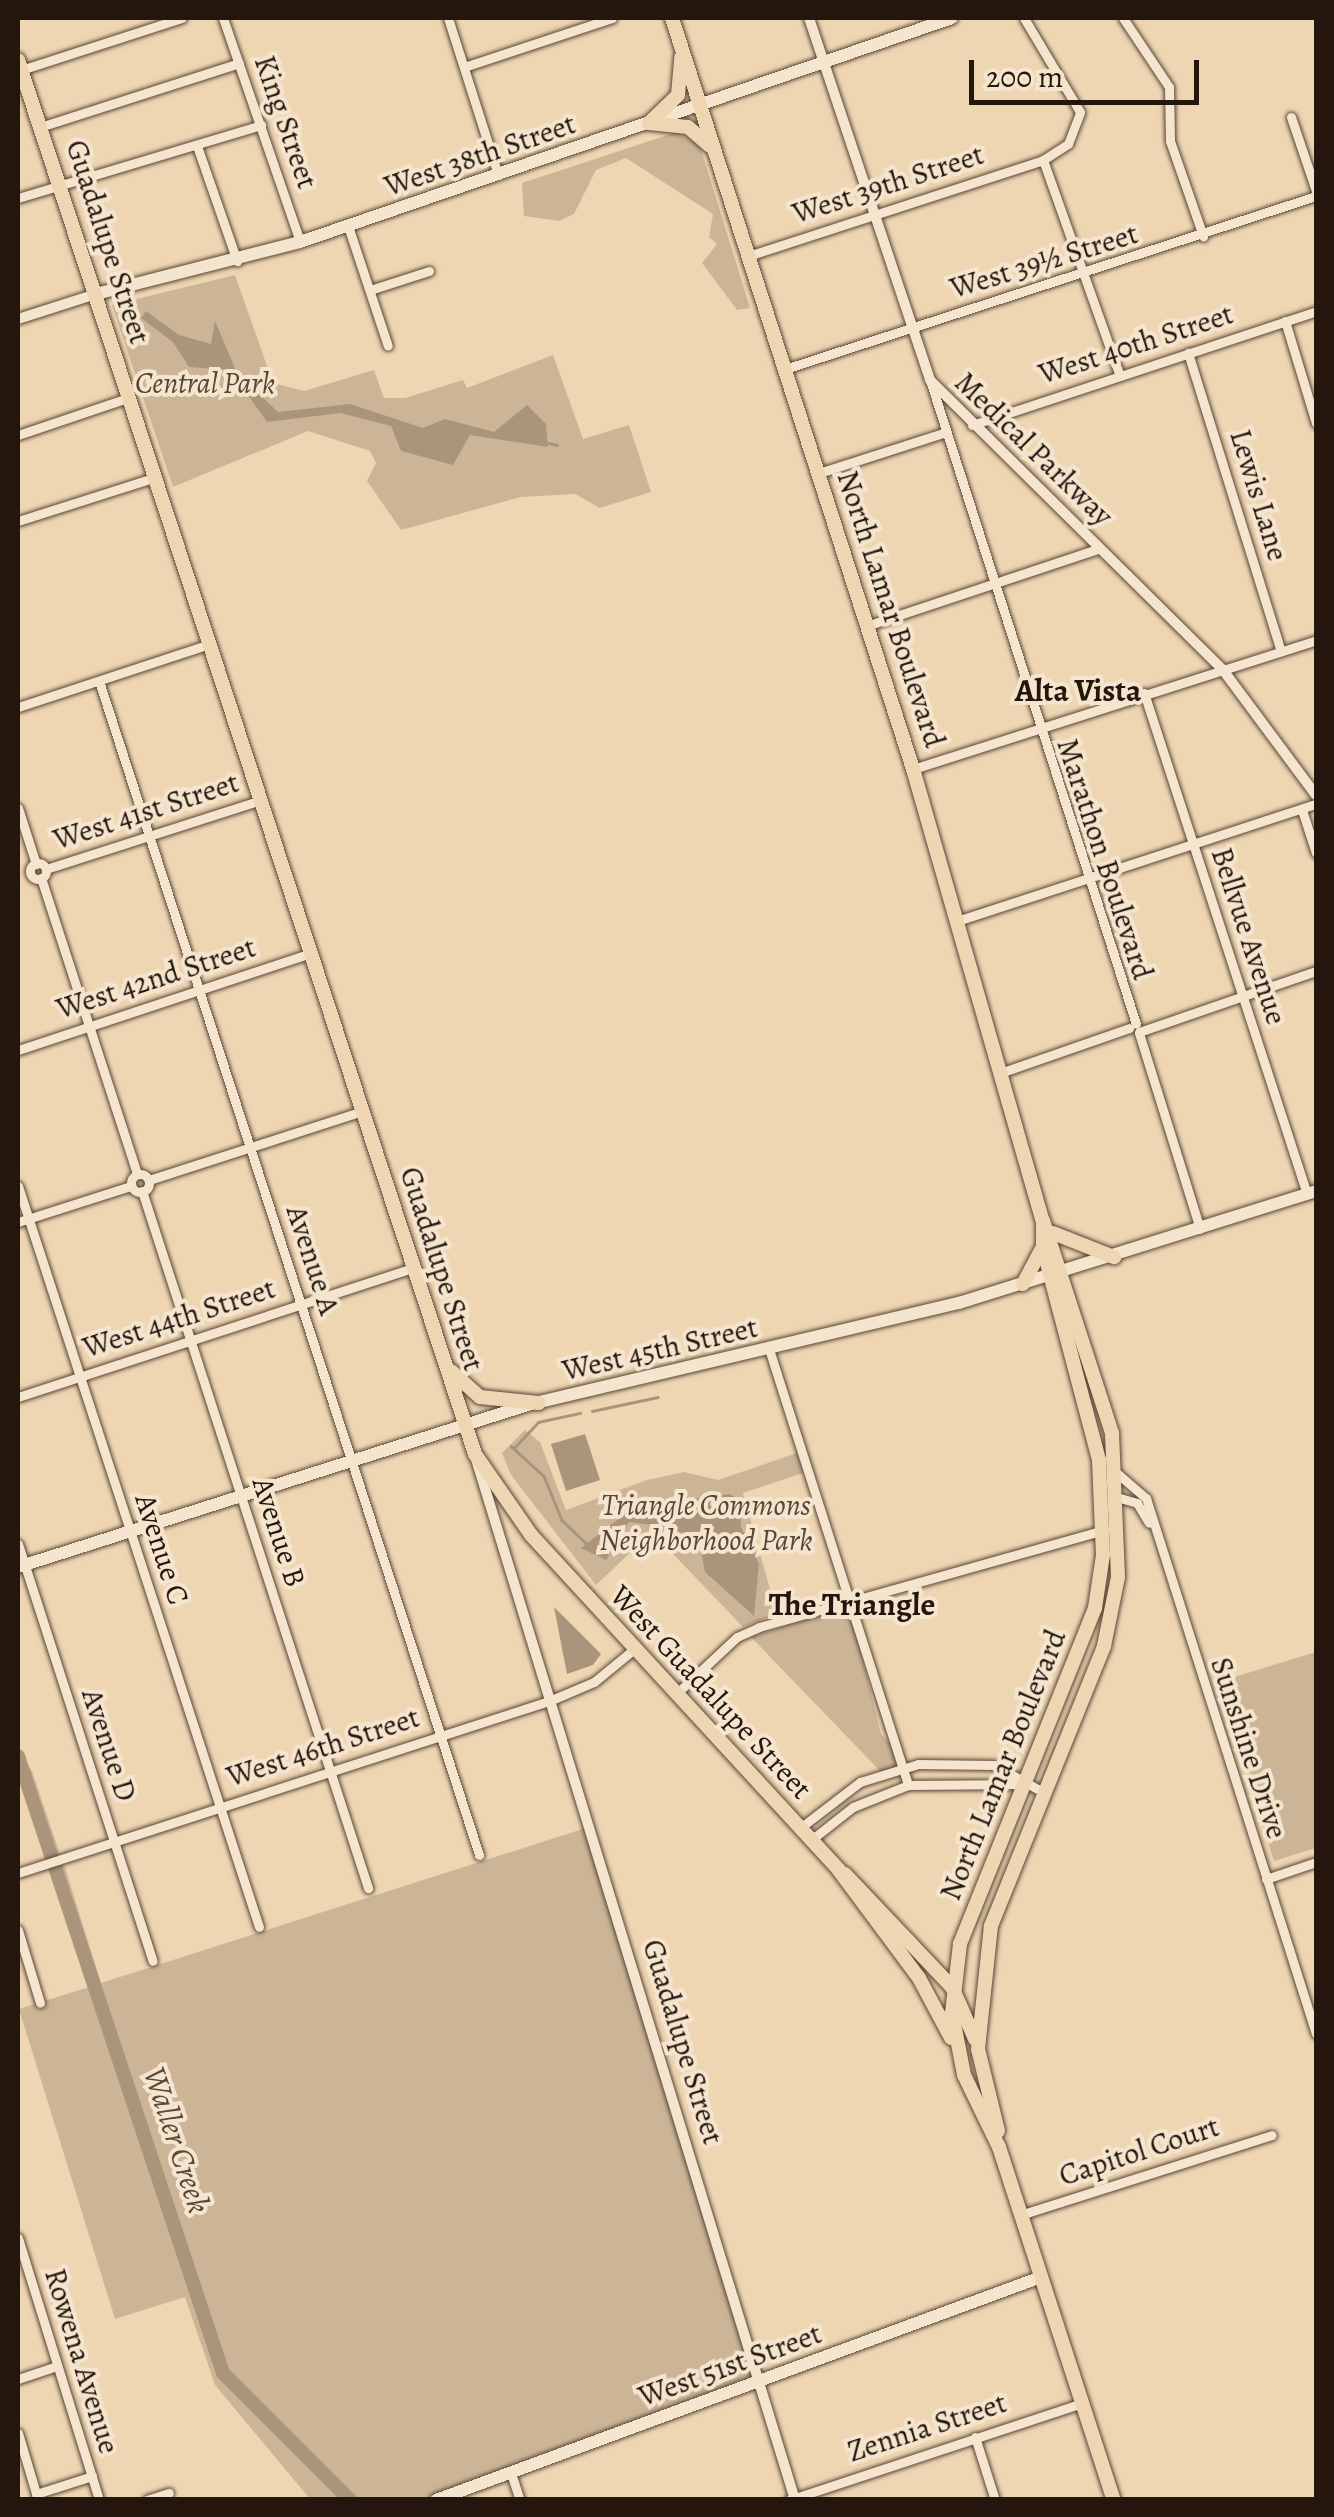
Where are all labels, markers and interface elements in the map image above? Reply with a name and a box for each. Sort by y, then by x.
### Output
scale bar [974,40,1204,102]
street label: King Street [246,51,326,193]
text: 200 m [986,57,1063,97]
street label: West 38th Street [380,105,580,205]
street label: Guadalupe Street [58,136,158,348]
street label: West 39th Street [788,136,988,232]
street label: West 39½ Street [946,215,1142,307]
street label: West 40th Street [1034,296,1238,392]
street label: Medical Parkway [947,364,1121,534]
park label: Central Park [135,365,275,401]
street label: Lewis Lane [1222,425,1296,565]
street label: North Lamar Boulevard [829,466,953,752]
district label: Alta Vista [1015,671,1141,709]
street label: Marathon Boulevard [1049,734,1161,984]
street label: West 41st Street [49,764,243,858]
street label: Bellvue Avenue [1203,843,1295,1029]
street label: West 42nd Street [52,929,260,1027]
street label: Guadalupe Street [392,1163,492,1375]
street label: Avenue A [278,1201,348,1319]
street label: West 44th Street [78,1270,280,1366]
street label: West 45th Street [559,1309,761,1389]
street label: Avenue B [244,1473,314,1591]
park label: Triangle Commons Neighborhood Park [600,1487,812,1558]
street label: Avenue C [127,1489,197,1609]
street label: West Guadalupe Street [603,1578,819,1806]
district label: The Triangle [769,1585,935,1623]
street label: North Lamar Boulevard [932,1625,1074,1905]
street label: Sunshine Drive [1203,1653,1295,1843]
street label: Avenue D [74,1684,144,1806]
street label: West 46th Street [222,1699,424,1795]
street label: Guadalupe Street [635,1935,731,2149]
water label: Waller Creek [135,2062,219,2218]
street label: Capitol Court [1055,2108,1223,2194]
street label: Rowena Avenue [37,2264,127,2458]
street label: West 51st Street [634,2315,826,2415]
street label: Zennia Street [843,2384,1011,2470]

